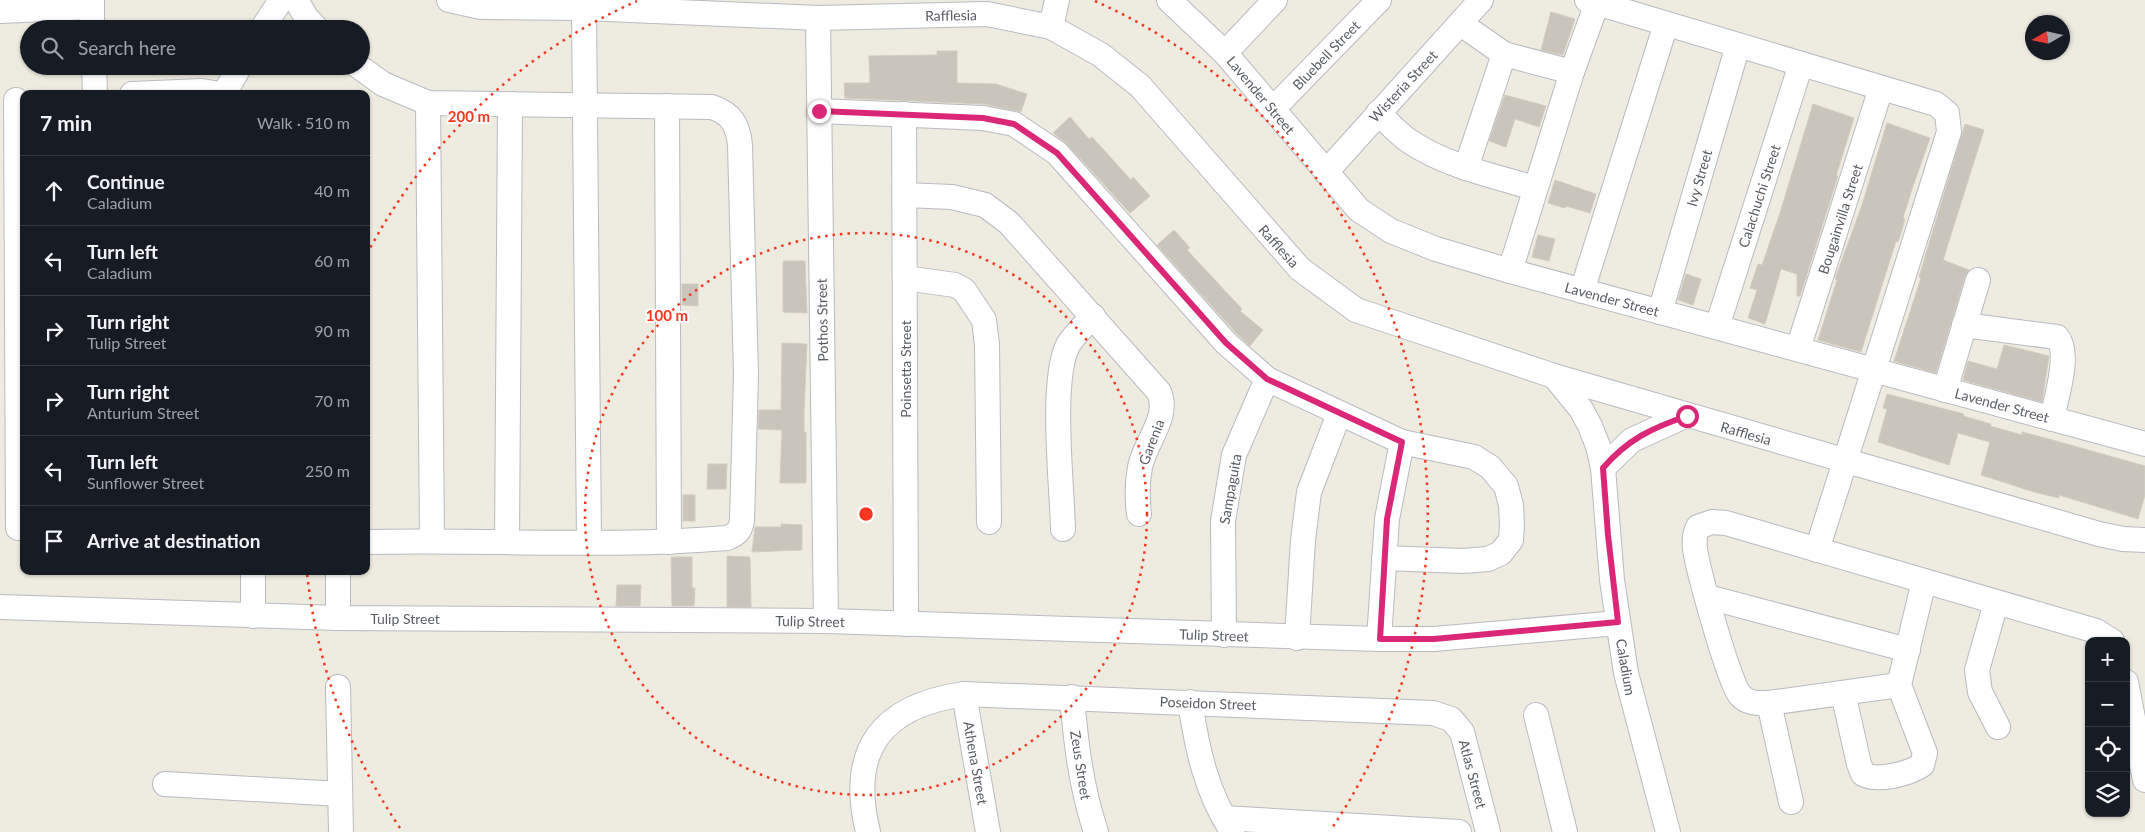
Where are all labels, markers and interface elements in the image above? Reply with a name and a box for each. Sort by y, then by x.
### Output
street label: Rafflesia [925,6,977,24]
north arrow [2025,15,2070,60]
street label: Bluebell Street [1289,17,1363,93]
search box [20,20,370,75]
icon: search [38,34,66,62]
text: Search here [78,36,176,59]
street label: Wisteria Street [1365,47,1441,125]
street label: Lavender Street [1223,52,1299,138]
route end [808,100,831,123]
text: 200 m [448,107,490,125]
text: 7 min [40,110,92,135]
text: Walk · 510 m [257,113,350,132]
street label: Calachuchi Street [1734,142,1784,250]
street label: Ivy Street [1683,148,1715,208]
street label: Bougainvilla Street [1814,162,1866,276]
text: Continue [87,170,165,193]
icon: ahead [40,177,68,205]
text: 40 m [314,181,350,200]
text: Caladium [87,193,152,212]
street label: Rafflesia [1255,221,1303,271]
text: Turn left [87,240,158,263]
icon: left [40,247,68,275]
text: 60 m [314,251,350,270]
text: Caladium [87,263,152,282]
street label: Pothos Street [813,278,831,362]
street label: Lavender Street [1563,278,1661,320]
text: 100 m [646,306,688,324]
text: Turn right [87,310,169,333]
icon: right [40,317,68,345]
street label: Poinsetta Street [897,320,914,418]
text: 90 m [314,321,350,340]
text: Tulip Street [87,333,167,352]
text: Turn right [87,380,169,403]
street label: Lavender Street [1953,384,2051,426]
icon: right [40,387,68,415]
text: 70 m [314,391,350,410]
text: Anturium Street [87,403,199,422]
route start [1676,405,1699,428]
street label: Garenia [1135,417,1167,467]
street label: Rafflesia [1719,418,1773,448]
text: Turn left [87,450,158,473]
street label: Sampaguita [1215,452,1245,526]
icon: left [40,457,68,485]
text: 250 m [305,461,350,480]
text: Sunflower Street [87,473,204,492]
centre of rings [857,505,875,523]
icon: arrive [40,527,68,555]
text: Arrive at destination [87,529,260,552]
street label: Tulip Street [370,610,440,627]
street label: Tulip Street [775,612,845,630]
street label: Tulip Street [1179,625,1249,645]
street label: Caladium [1613,637,1639,697]
map controls [2085,637,2130,817]
button: + [2085,637,2130,682]
button: − [2085,682,2130,727]
street label: Poseidon Street [1159,693,1257,713]
street label: Athena Street [960,720,992,806]
button: locate [2085,727,2130,772]
street label: Zeus Street [1067,729,1095,801]
street label: Atlas Street [1456,738,1490,810]
button: layers [2085,772,2130,817]

